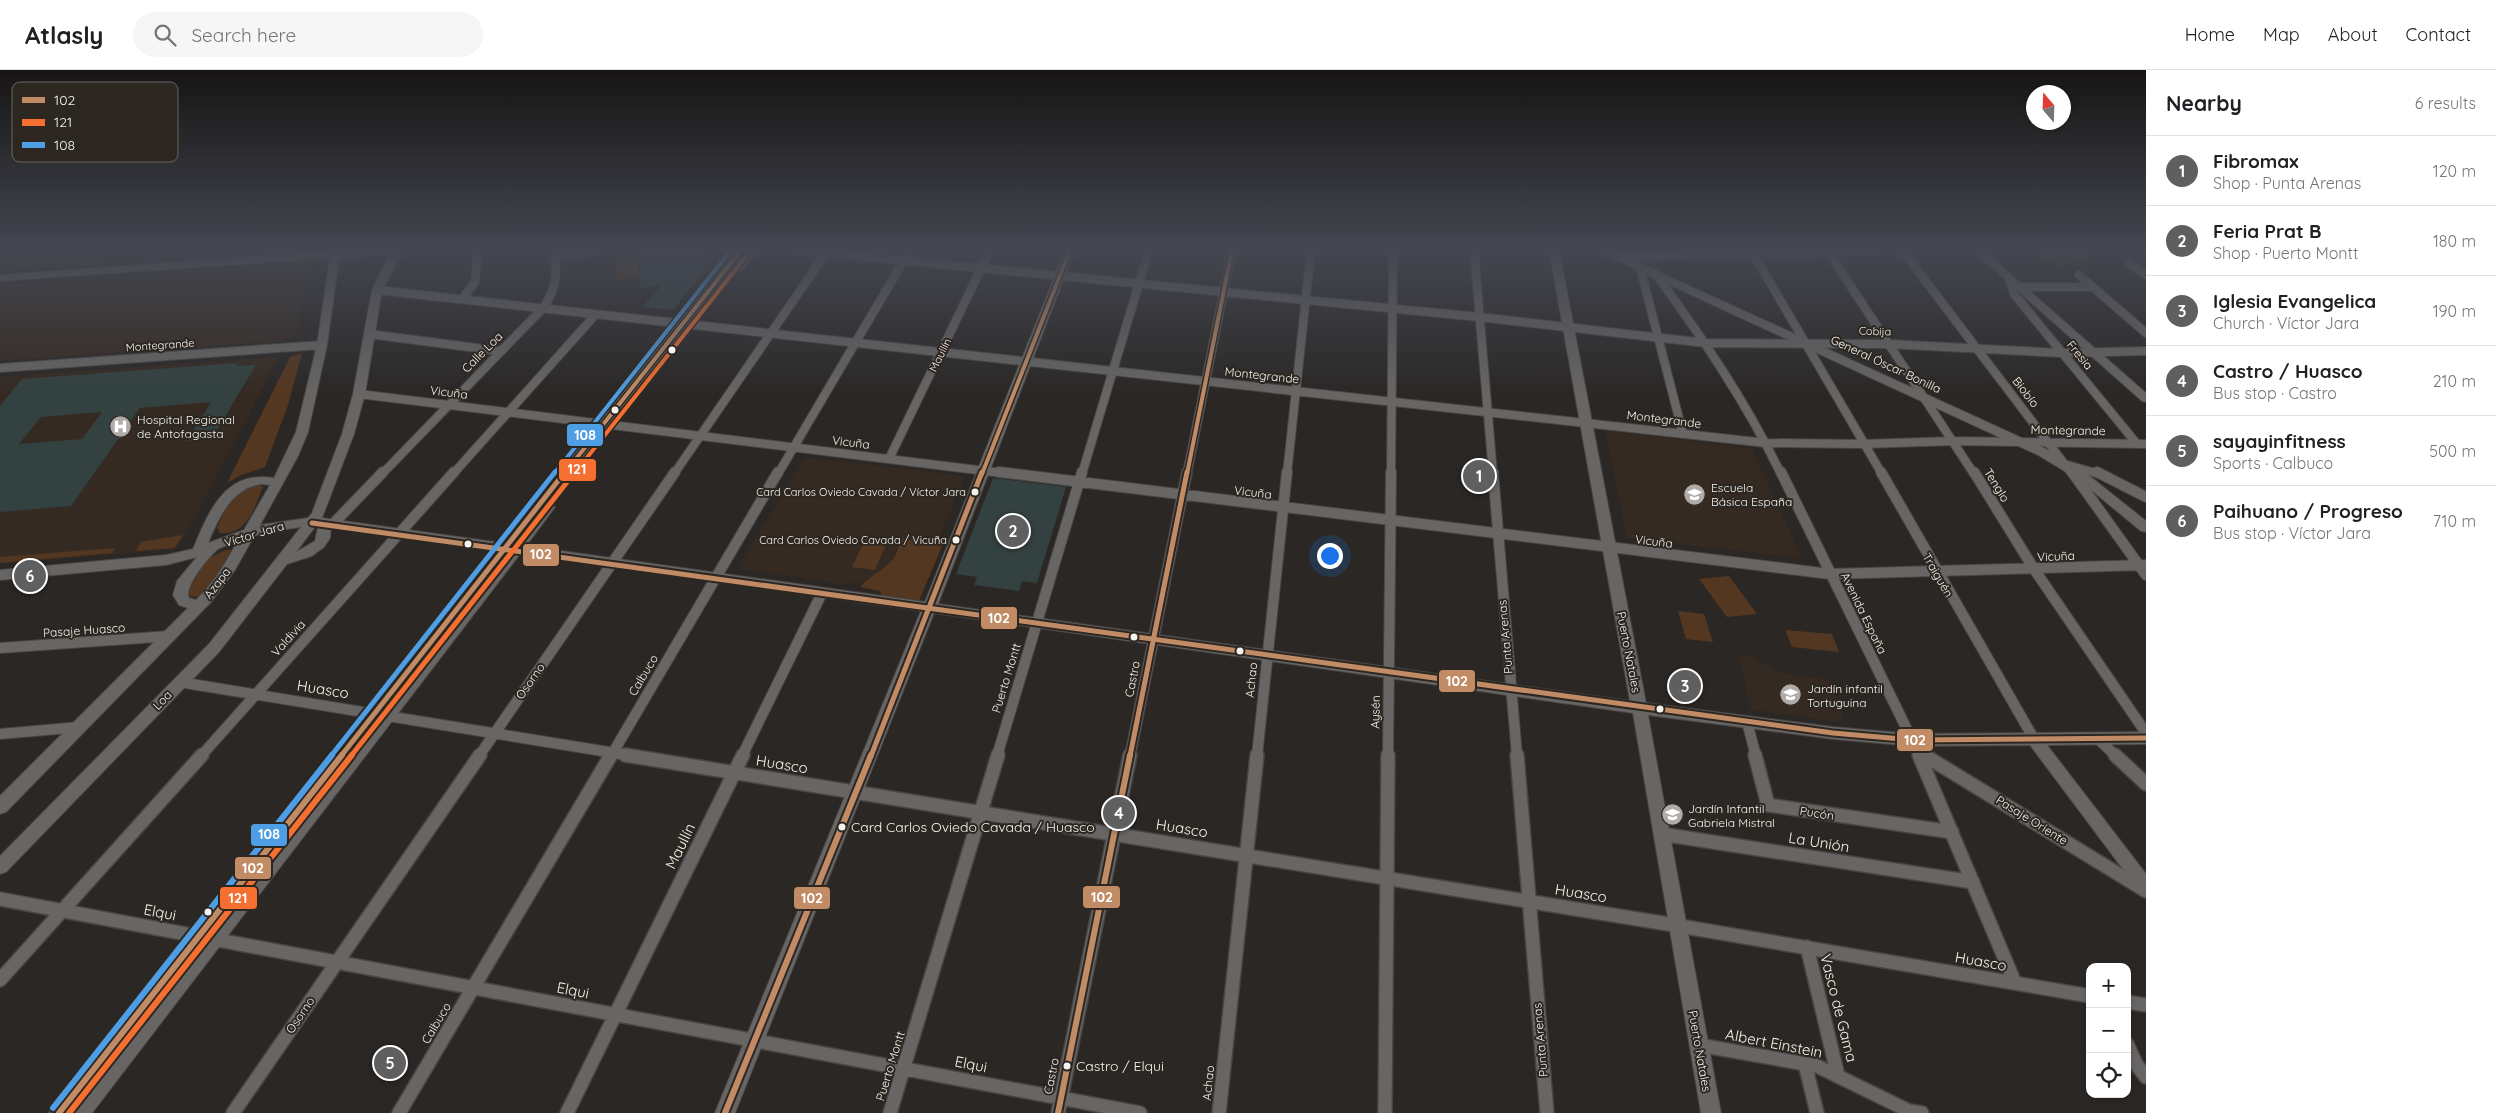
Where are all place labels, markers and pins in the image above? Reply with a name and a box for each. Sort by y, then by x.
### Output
unlabelled marker [667,345,677,355]
unlabelled marker [610,405,620,415]
place label: Hospital Regional de Antofagasta [137,412,235,441]
hospital icon: Hospital Regional de Antofagasta [109,414,133,438]
pin: 1 [1463,457,1495,495]
place label: Escuela Básica España [1711,480,1792,509]
school or university icon: Escuela Básica España [1683,482,1707,506]
place label: Card Carlos Oviedo Cavada / Víctor Jara [756,485,966,499]
marker: Card Carlos Oviedo Cavada / Víctor Jara [970,487,980,497]
pin: 2 [997,512,1029,550]
place label: Card Carlos Oviedo Cavada / Vicuña [759,533,947,547]
marker: Card Carlos Oviedo Cavada / Vicuña [951,535,961,545]
unlabelled marker [463,539,473,549]
pin: 6 [14,557,46,595]
unlabelled marker [1129,632,1139,642]
unlabelled marker [1235,646,1245,656]
pin: 3 [1669,667,1701,705]
place label: Jardín infantil Tortuguina [1807,681,1883,710]
school or university icon: Jardín infantil Tortuguina [1779,683,1803,707]
unlabelled marker [1655,704,1665,714]
pin: 4 [1103,794,1135,832]
place label: Jardín Infantil Gabriela Mistral [1688,801,1775,830]
school or university icon: Jardín Infantil Gabriela Mistral [1660,803,1684,827]
place label: Card Carlos Oviedo Cavada / Huasco [851,818,1095,836]
marker: Card Carlos Oviedo Cavada / Huasco [837,822,847,832]
unlabelled marker [203,907,213,917]
pin: 5 [374,1044,406,1082]
place label: Castro / Elqui [1076,1057,1164,1075]
marker: Castro / Elqui [1062,1061,1072,1071]

